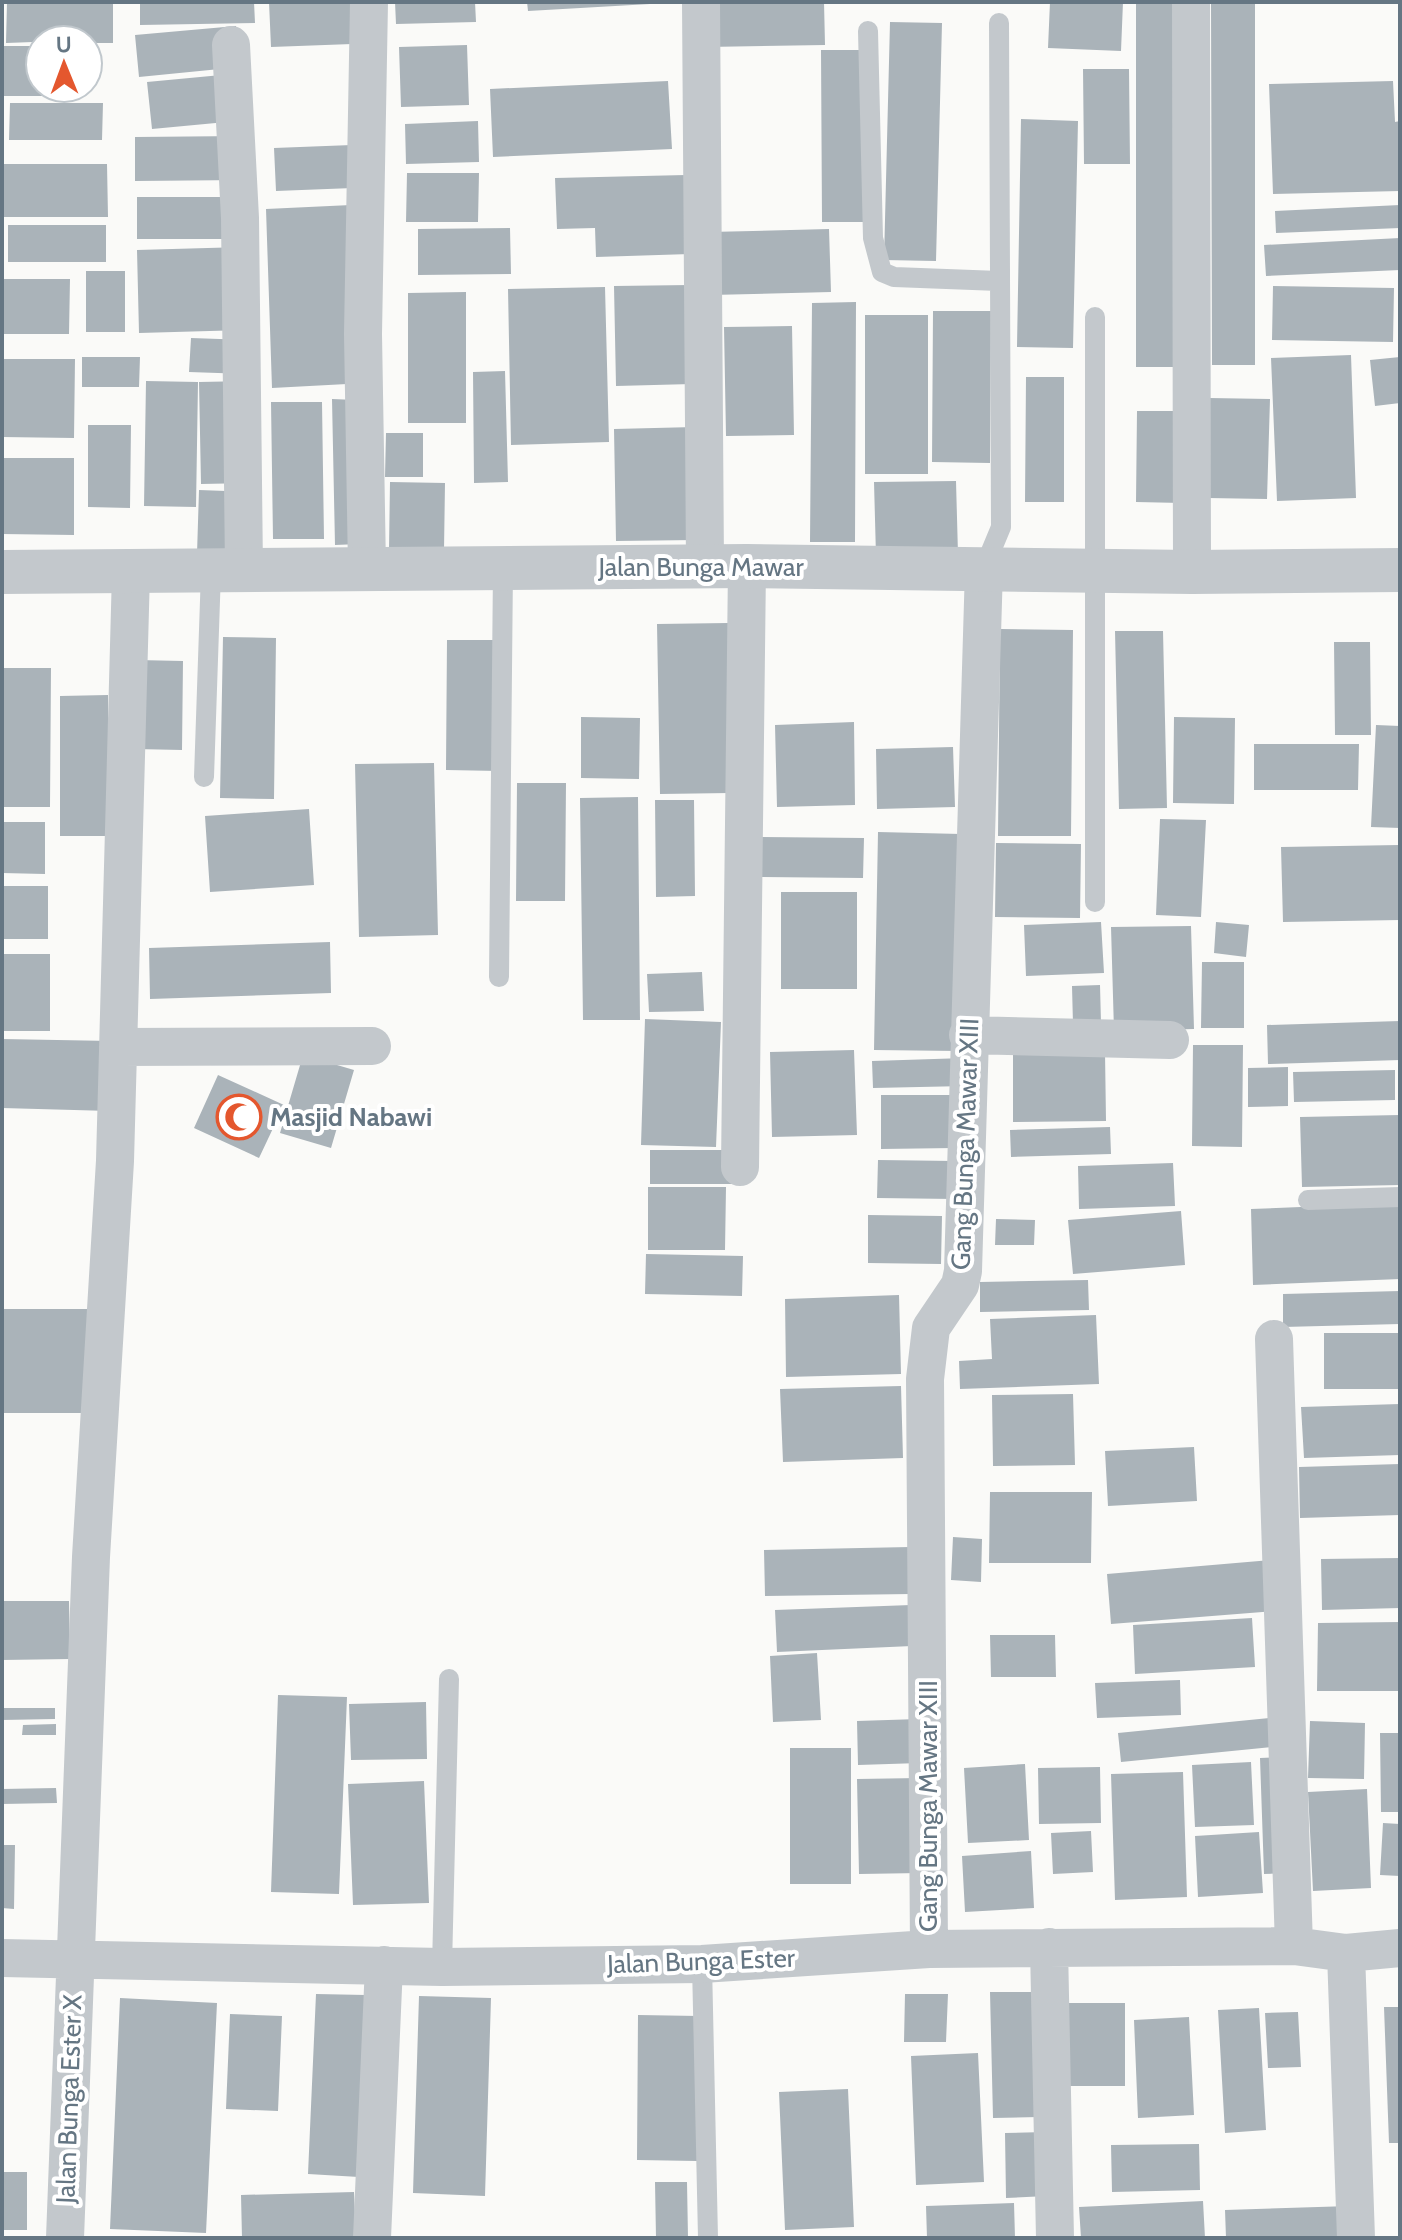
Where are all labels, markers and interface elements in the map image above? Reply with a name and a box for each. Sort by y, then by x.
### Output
north arrow [24,24,104,104]
text: U [56,31,72,58]
street label: Jalan Bunga Mawar [597,551,804,583]
street label: Gang Bunga Mawar XIII [945,1018,985,1270]
mosque icon: Masjid Nabawi [215,1093,263,1141]
place label: Masjid Nabawi [270,1101,432,1133]
street label: Gang Bunga Mawar XIII [912,1680,944,1932]
street label: Jalan Bunga Ester [606,1942,796,1980]
street label: Jalan Bunga Ester X [49,1993,89,2205]

